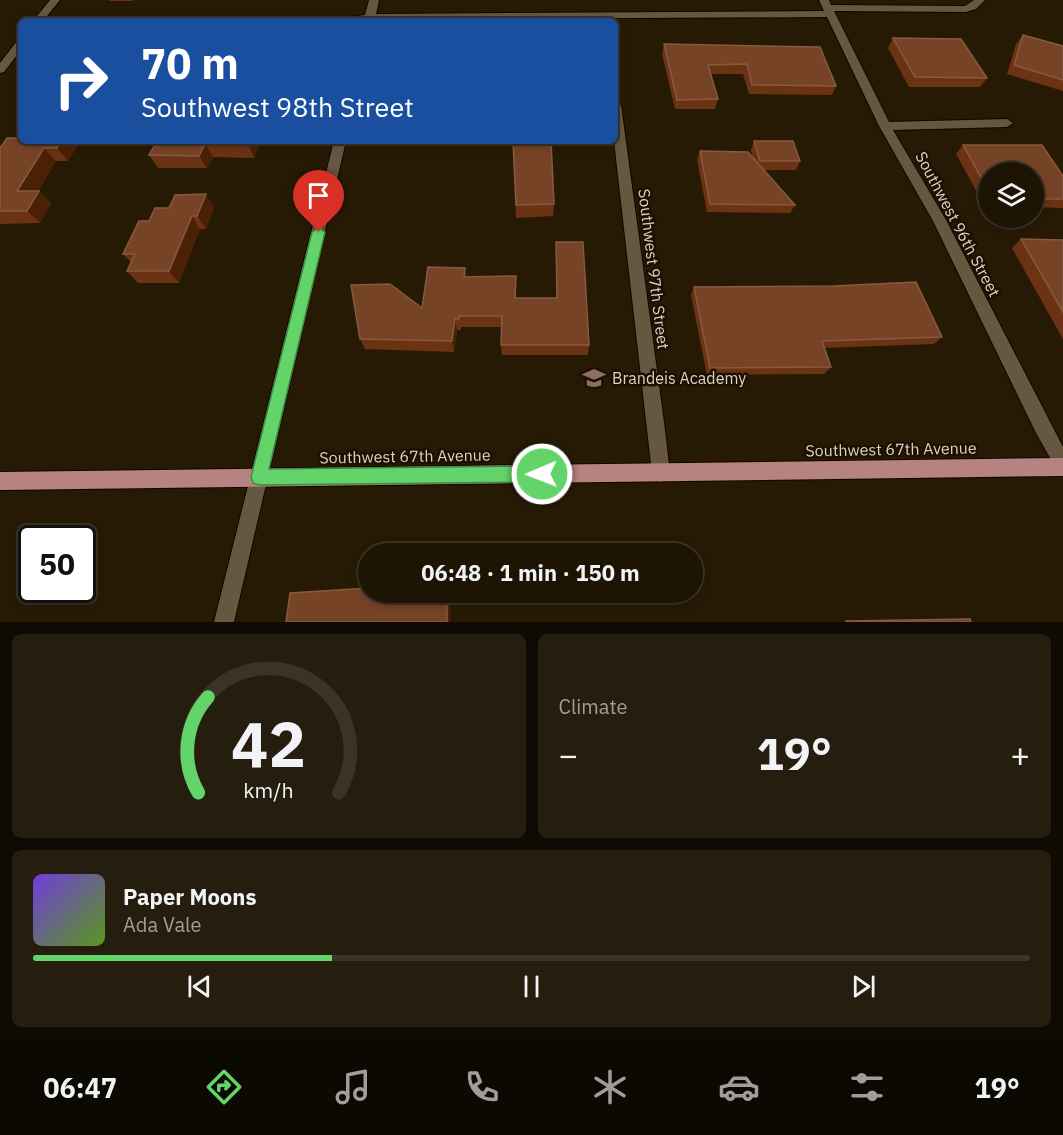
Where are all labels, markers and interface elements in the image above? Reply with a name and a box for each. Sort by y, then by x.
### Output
text: 70 m [141,36,239,91]
icon: right [42,42,120,120]
text: Southwest 98th Street [141,89,414,124]
street label: Southwest 96th Street [911,148,1005,300]
map controls [978,162,1044,228]
button: layers [978,162,1044,228]
pin [293,170,344,232]
icon: arrive [302,179,335,212]
street label: Southwest 97th Street [634,188,674,350]
school or university icon: Brandeis Academy [581,365,607,391]
place label: Brandeis Academy [612,368,746,388]
street label: Southwest 67th Avenue [805,438,977,460]
position arrow [510,442,574,506]
street label: Southwest 67th Avenue [319,445,491,467]
speed limit sign: 50 [18,525,96,603]
text: 06:48 · 1 min · 150 m [421,558,640,587]
text: Climate [559,693,627,720]
text: 42 [231,703,306,784]
text: 19° [757,724,832,782]
text: − [559,733,578,776]
text: + [1010,733,1030,776]
text: km/h [244,776,294,804]
text: Paper Moons [123,882,256,911]
text: Ada Vale [123,911,202,938]
icon: previous [183,970,216,1003]
icon: pause [515,970,548,1003]
icon: next [847,970,880,1003]
icon: directions [203,1066,245,1108]
icon: music [332,1066,374,1108]
icon: phone [461,1066,503,1108]
icon: climate [589,1066,631,1108]
icon: car [718,1066,760,1108]
icon: filters [846,1066,888,1108]
text: 06:47 [43,1070,117,1105]
text: 19° [975,1070,1020,1105]

